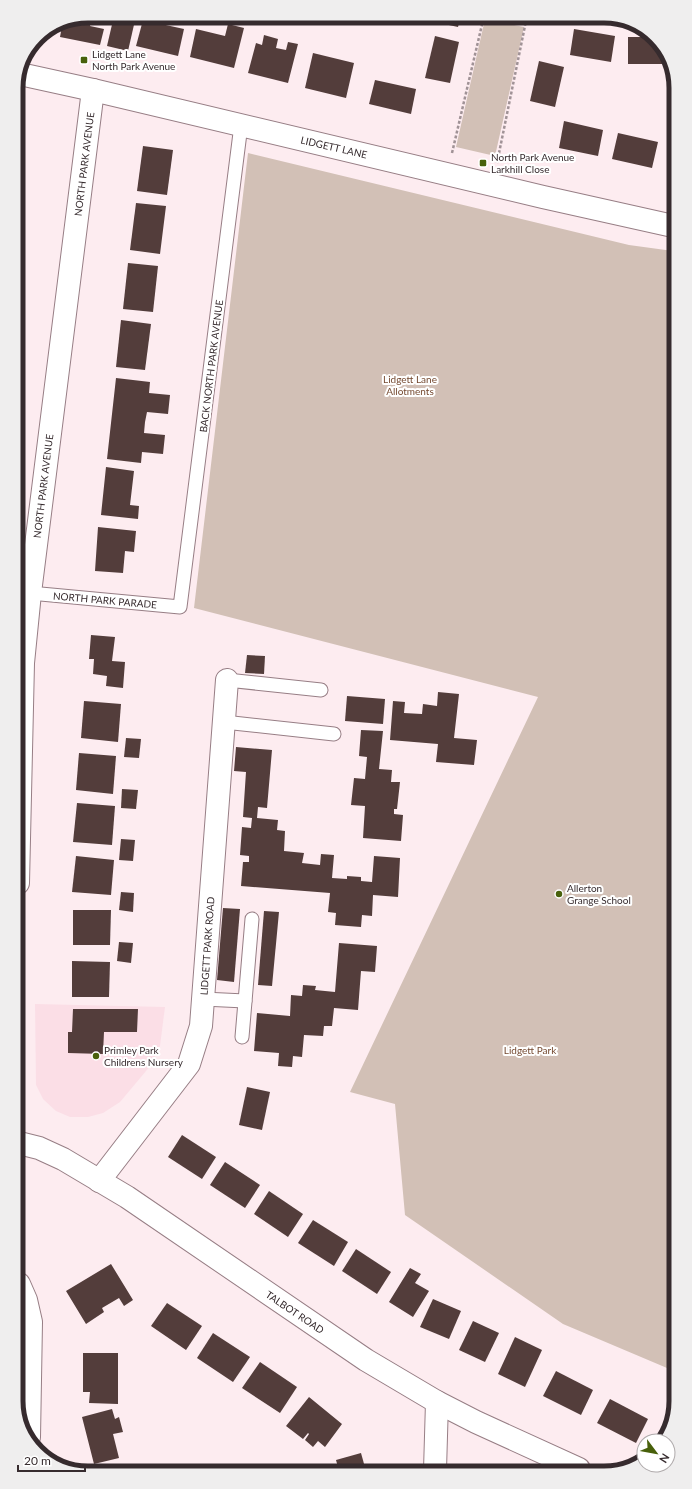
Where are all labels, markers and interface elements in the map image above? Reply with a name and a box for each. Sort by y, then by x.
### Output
place label: Lidgett Lane North Park Avenue [92,48,175,72]
marker: Lidgett Lane North Park Avenue [79,55,89,65]
street label: NORTH PARK AVENUE [72,111,96,217]
street label: LIDGETT LANE [300,134,369,161]
place label: North Park Avenue Larkhill Close [491,151,574,175]
marker: North Park Avenue Larkhill Close [478,158,488,168]
street label: BACK NORTH PARK AVENUE [197,299,225,433]
park label: Lidgett Lane Allotments [383,373,437,397]
street label: NORTH PARK AVENUE [31,433,55,539]
street label: NORTH PARK PARADE [53,589,158,611]
place label: Allerton Grange School [567,882,631,906]
marker: Allerton Grange School [554,889,564,899]
street label: LIDGETT PARK ROAD [198,896,216,996]
place label: Primley Park Childrens Nursery [104,1044,184,1068]
park label: Lidgett Park [504,1044,557,1056]
marker: Primley Park Childrens Nursery [91,1051,101,1061]
street label: TALBOT ROAD [264,1288,327,1336]
north arrow [636,1433,676,1473]
scale bar [18,1447,85,1473]
text: N [657,1452,673,1466]
text: 20 m [24,1453,51,1468]

